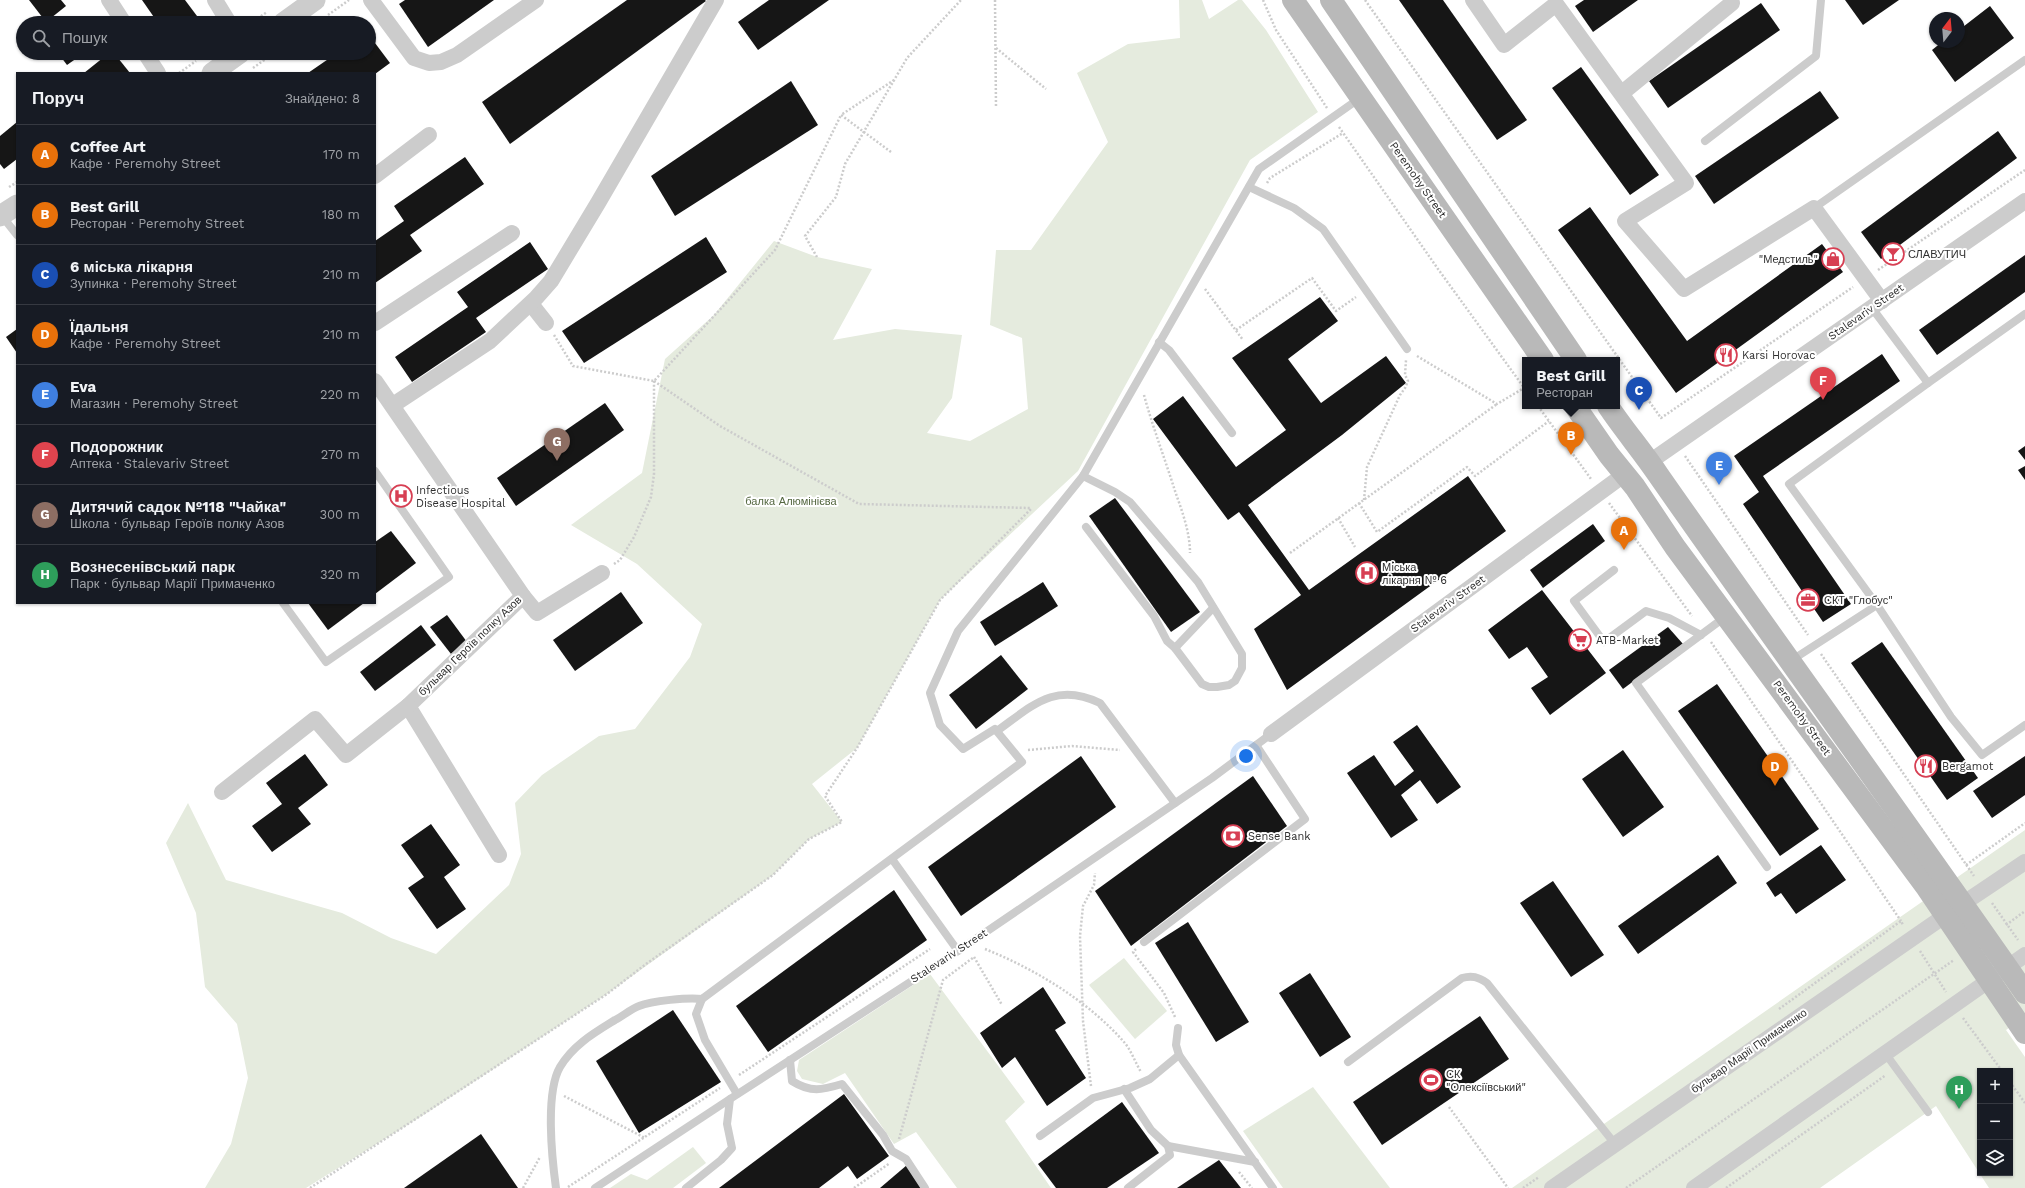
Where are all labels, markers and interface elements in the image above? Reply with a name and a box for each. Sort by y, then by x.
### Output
north arrow [1929,12,1965,48]
search box [16,16,376,60]
icon: search [30,27,52,49]
text: Пошук [62,29,107,47]
text: Поруч [32,88,84,108]
text: Знайдено: 8 [285,91,360,106]
text: Coffee Art [70,138,146,156]
street label: Peremohy Street [1387,140,1449,221]
text: A [41,147,49,162]
text: 170 m [323,147,360,162]
text: Кафе · Peremohy Street [70,156,220,171]
text: Best Grill [70,198,139,216]
text: B [41,207,49,222]
text: 180 m [322,207,360,222]
text: Ресторан · Peremohy Street [70,216,244,231]
bar icon: СЛАВУТИЧ [1880,241,1906,267]
shop icon: "Медстиль" [1820,246,1846,272]
place label: СЛАВУТИЧ [1908,248,1966,261]
place label: "Медстиль" [1759,253,1818,266]
text: 6 міська лікарня [70,258,193,276]
text: C [41,267,49,282]
text: 210 m [322,267,360,282]
text: Зупинка · Peremohy Street [70,276,237,291]
street label: Stalevariv Street [1826,281,1906,343]
text: Їдальня [70,318,129,336]
text: D [40,327,50,342]
text: 210 m [322,327,360,342]
text: Кафе · Peremohy Street [70,336,220,351]
restaurant icon: Karsi Horovac [1713,342,1739,368]
place label: Karsi Horovac [1742,349,1815,362]
popup [1522,357,1620,409]
text: Best Grill [1536,367,1606,385]
pin: F [1810,367,1836,400]
pin: C [1626,377,1652,410]
text: Eva [70,378,96,396]
text: Ресторан [1536,385,1593,400]
text: E [41,387,49,402]
text: 220 m [320,387,360,402]
text: Магазин · Peremohy Street [70,396,238,411]
pin: B [1558,422,1584,455]
pin: G [544,428,570,461]
text: Подорожник [70,438,163,456]
text: F [41,447,49,462]
text: 270 m [321,447,360,462]
pin: E [1706,452,1732,485]
text: Аптека · Stalevariv Street [70,456,229,471]
hospital icon: Infectious Disease Hospital [388,483,414,509]
place label: Infectious Disease Hospital [416,484,506,510]
park label: балка Алюмінієва [745,495,838,508]
text: Дитячий садок №118 "Чайка" [70,498,286,516]
text: G [40,507,50,522]
text: 300 m [319,507,360,522]
text: Школа · бульвар Героїв полку Азов [70,516,284,531]
pin: A [1611,517,1637,550]
text: Вознесенівський парк [70,558,235,576]
hospital icon: Мiська лiкарня № 6 [1354,560,1380,586]
place label: Мiська лiкарня № 6 [1382,561,1447,587]
text: H [40,567,50,582]
text: 320 m [320,567,360,582]
street label: Stalevariv Street [1408,572,1488,635]
text: Парк · бульвар Марії Примаченко [70,576,275,591]
office icon: СКТ "Глобус" [1795,587,1821,613]
street label: бульвар Героїв полку Азов [416,593,524,699]
place label: СКТ "Глобус" [1824,594,1893,607]
supermarket icon: ATB-Market [1567,627,1593,653]
place label: ATB-Market [1596,634,1659,647]
street label: Peremohy Street [1770,678,1834,758]
your location [1236,746,1256,766]
pin: D [1762,753,1788,786]
restaurant icon: Bergamot [1913,753,1939,779]
place label: Bergamot [1942,760,1994,773]
bank icon: Sense Bank [1220,823,1246,849]
place label: Sense Bank [1248,830,1311,843]
street label: Stalevariv Street [908,926,990,986]
street label: бульвар Марії Примаченко [1689,1006,1809,1096]
sports icon: СК "Олексіївський" [1418,1067,1444,1093]
place label: СК "Олексіївський" [1446,1068,1526,1094]
map controls [1977,1068,2013,1176]
button: + [1977,1068,2013,1104]
pin: H [1946,1076,1972,1109]
button: − [1977,1104,2013,1140]
button: layers [1977,1140,2013,1176]

